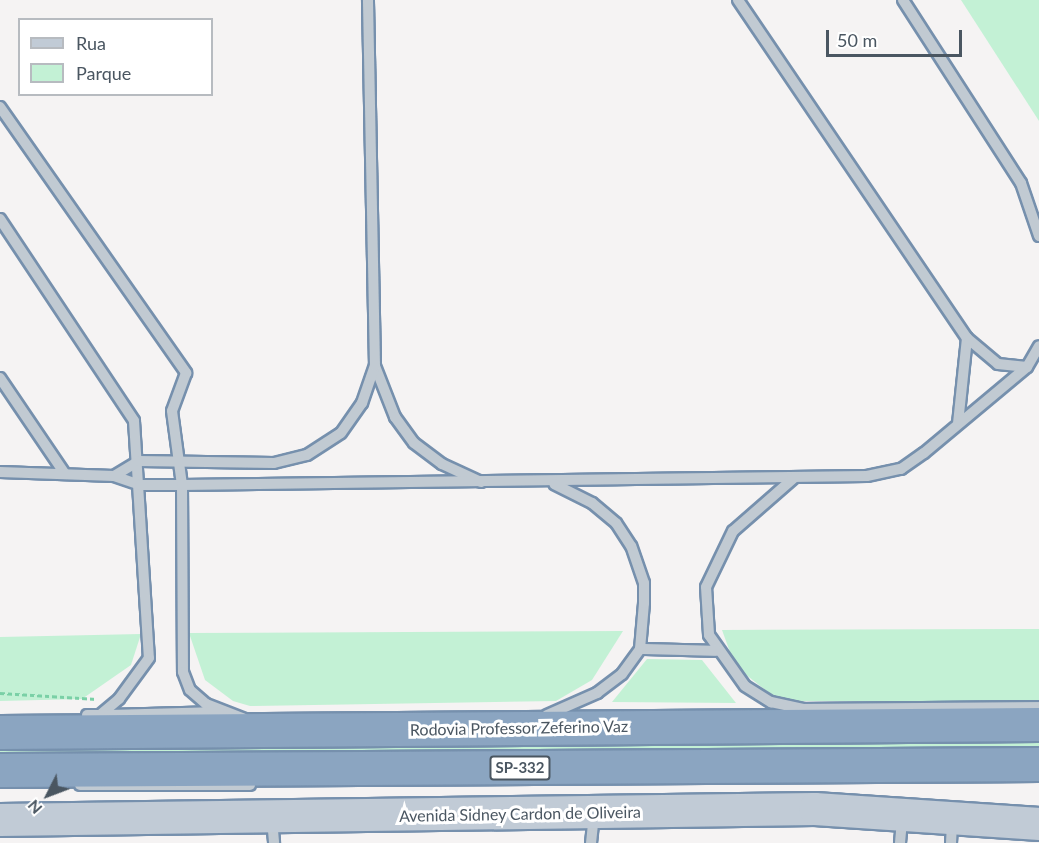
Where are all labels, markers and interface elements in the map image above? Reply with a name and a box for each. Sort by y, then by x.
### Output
legend [18,18,213,96]
scale bar [829,18,966,56]
text: 50 m [837,29,877,51]
text: Rua [76,32,106,54]
text: Parque [76,62,131,84]
street label: Rodovia Professor Zeferino Vaz [409,716,629,740]
road number: SP-332 [488,756,552,780]
north arrow [18,765,78,825]
text: N [23,796,45,818]
street label: Avenida Sidney Cardon de Oliveira [399,802,641,826]

